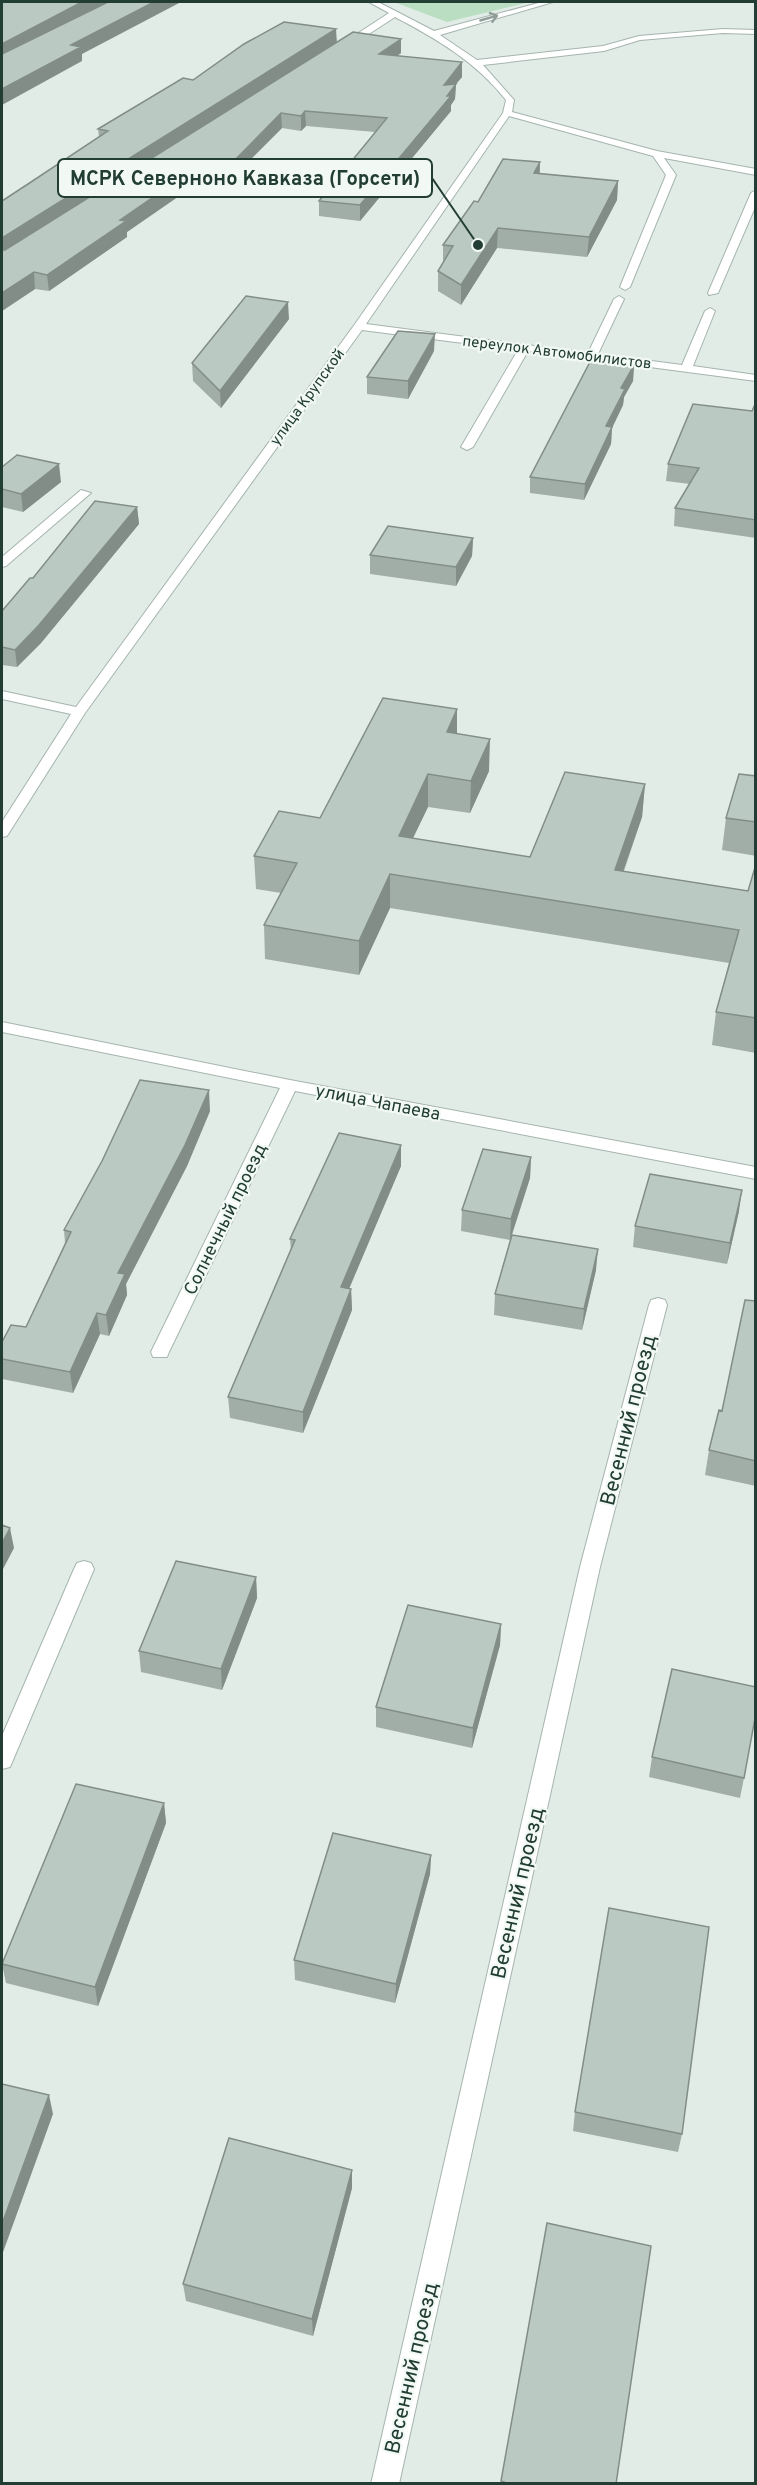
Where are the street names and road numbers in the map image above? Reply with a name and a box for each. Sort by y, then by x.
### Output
street label: переулок Автомобилистов [461,332,652,375]
street label: улица Крупской [267,346,350,450]
street label: улица Чапаева [313,1080,442,1127]
street label: Солнечный проезд [180,1140,273,1299]
street label: Весенний проезд [595,1332,664,1509]
street label: Весенний проезд [486,1805,551,1982]
street label: Весенний проезд [380,2280,445,2457]

